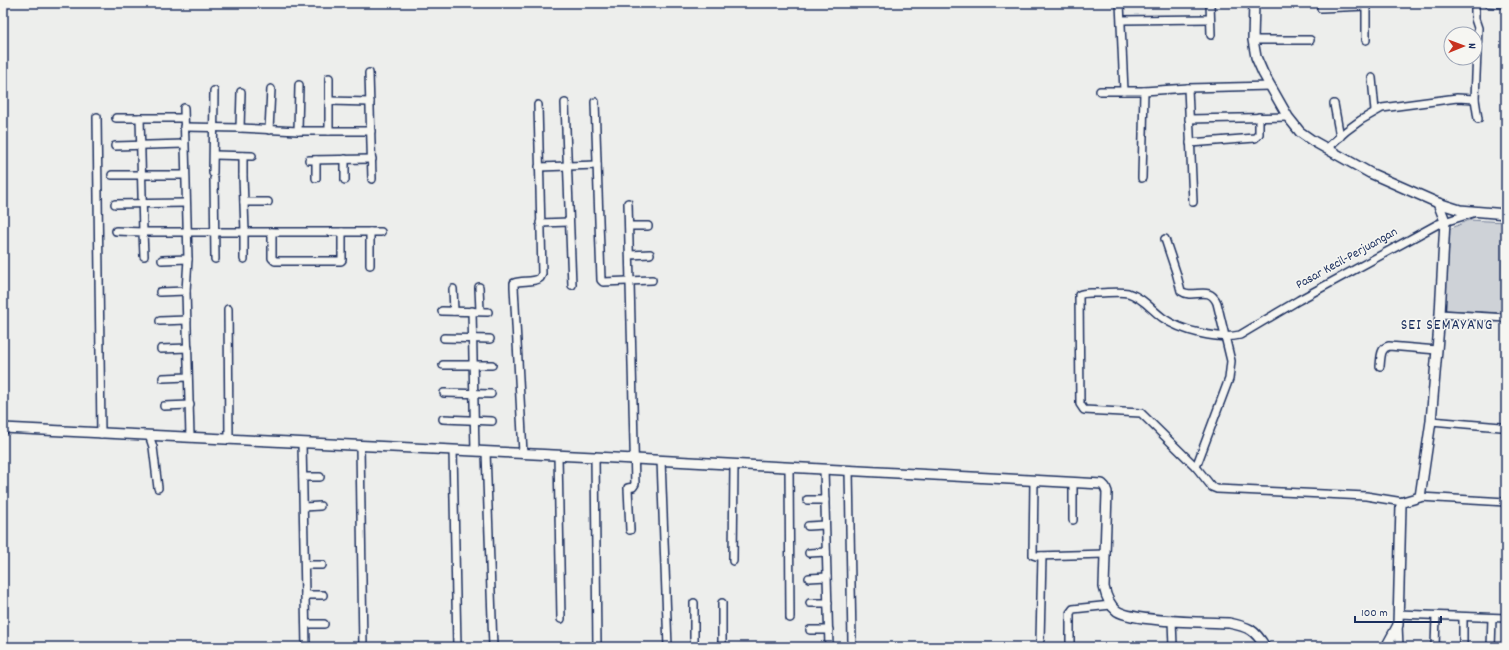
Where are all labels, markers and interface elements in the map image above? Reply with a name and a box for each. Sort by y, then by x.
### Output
north arrow [1443,26,1483,66]
text: N [1463,43,1479,49]
street label: Pasar Kecil-Perjuangan [1293,223,1401,295]
district label: SEI SEMAYANG [1401,315,1493,337]
scale bar [1355,598,1441,624]
text: 100 m [1361,605,1388,622]

